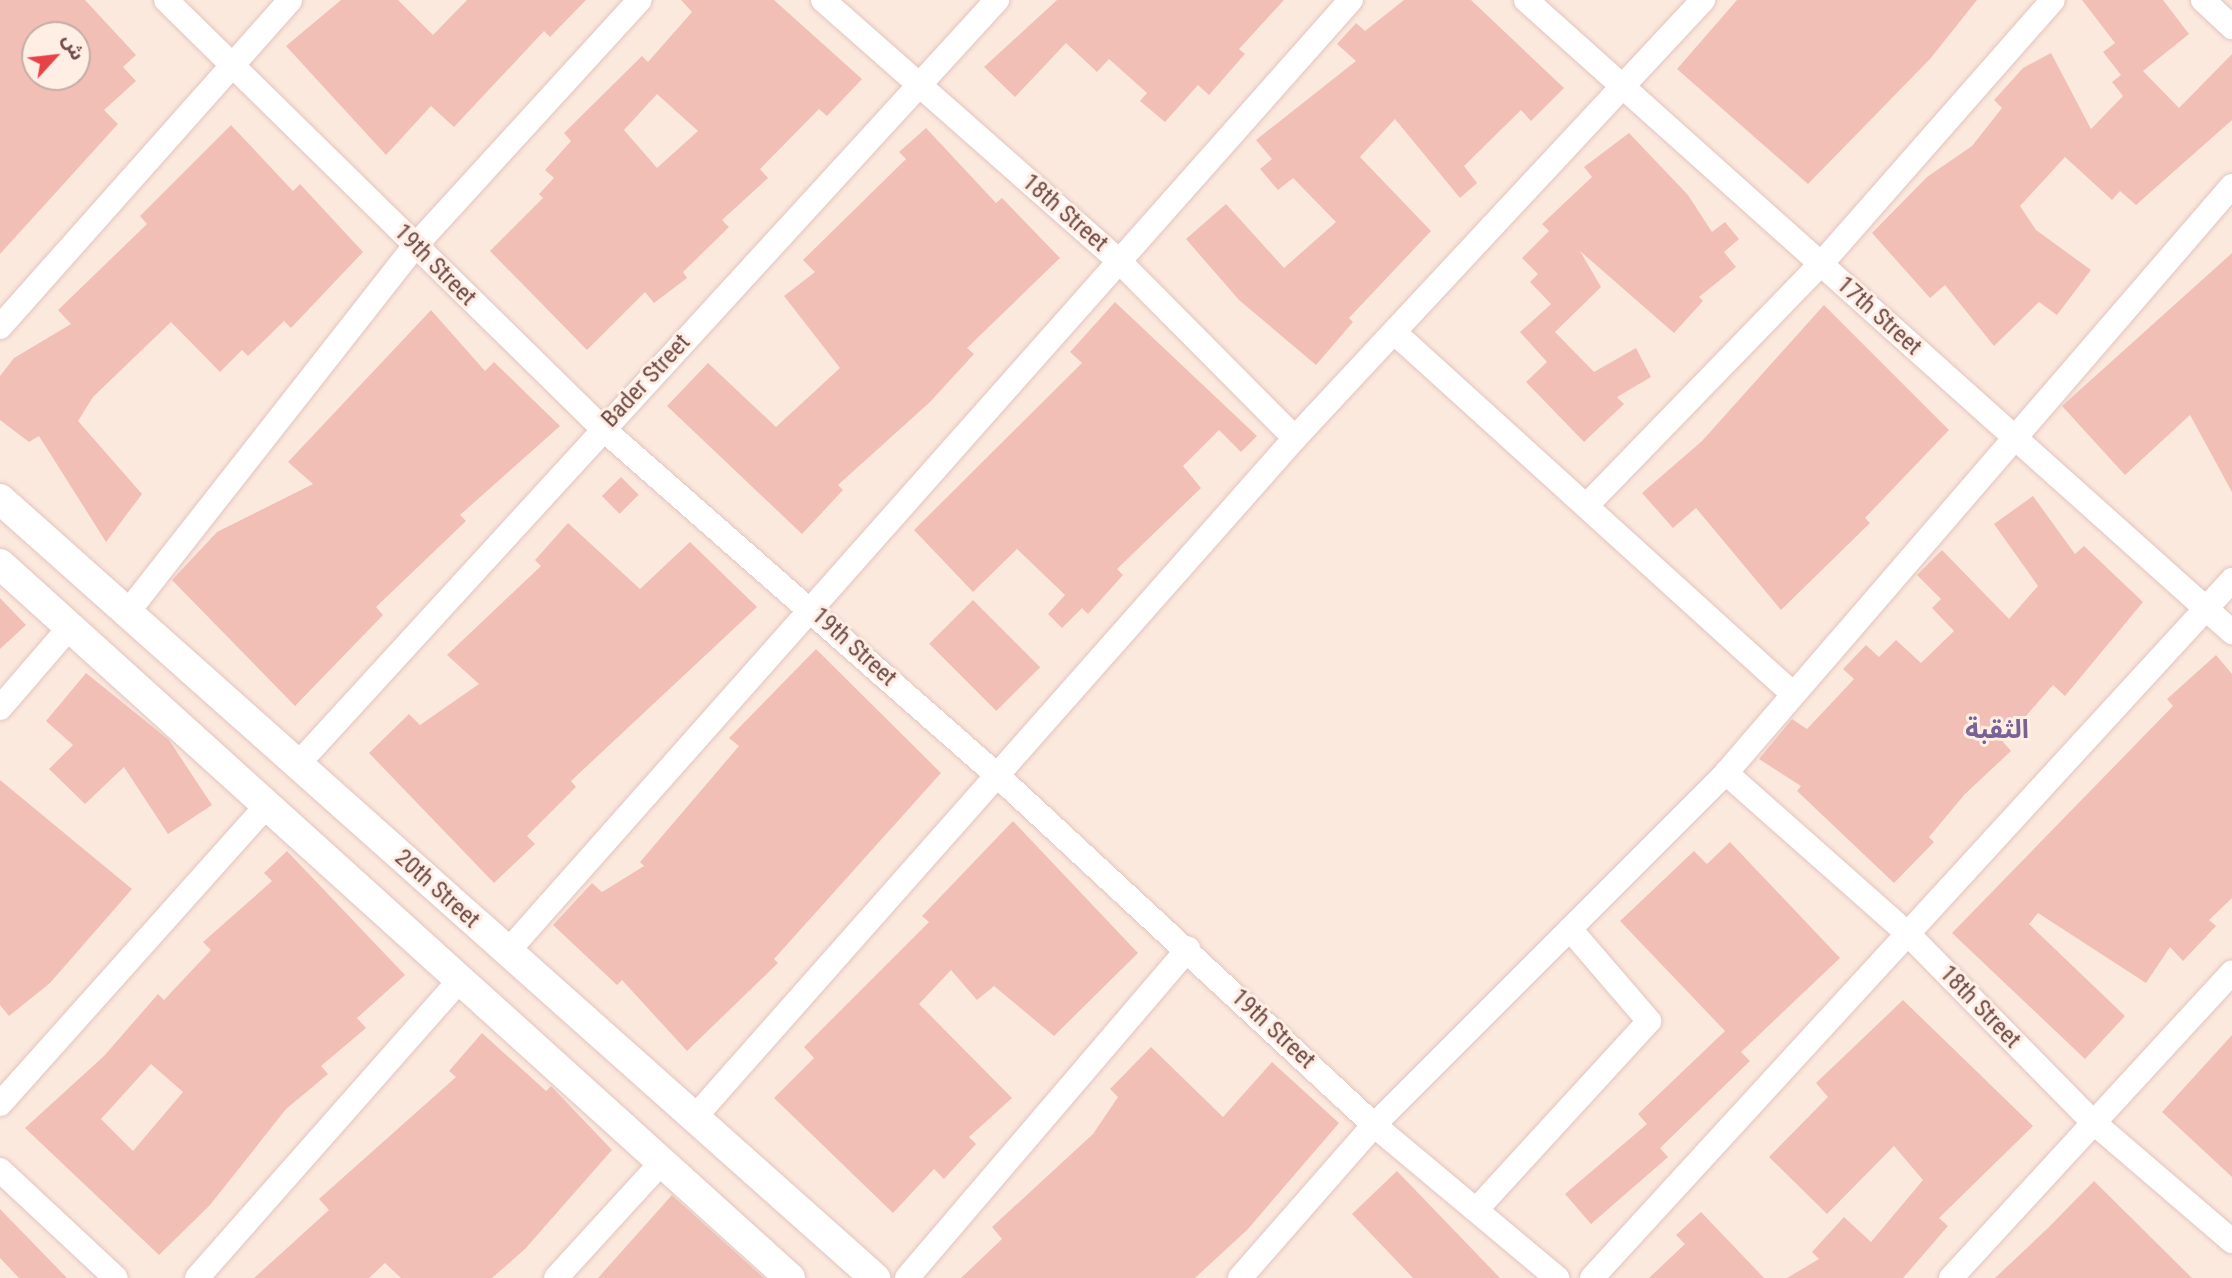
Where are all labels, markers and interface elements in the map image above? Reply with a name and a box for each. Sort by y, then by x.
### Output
north arrow [21,21,91,91]
text: ش [57,30,90,64]
street label: 18th Street [1016,168,1114,258]
street label: 19th Street [388,218,482,312]
street label: 17th Street [1831,270,1927,362]
street label: Bader Street [596,328,696,434]
street label: 19th Street [806,601,902,693]
district label: الثقبة [1965,714,2029,746]
street label: 20th Street [389,843,485,935]
street label: 18th Street [1933,960,2027,1054]
street label: 19th Street [1225,983,1321,1075]

